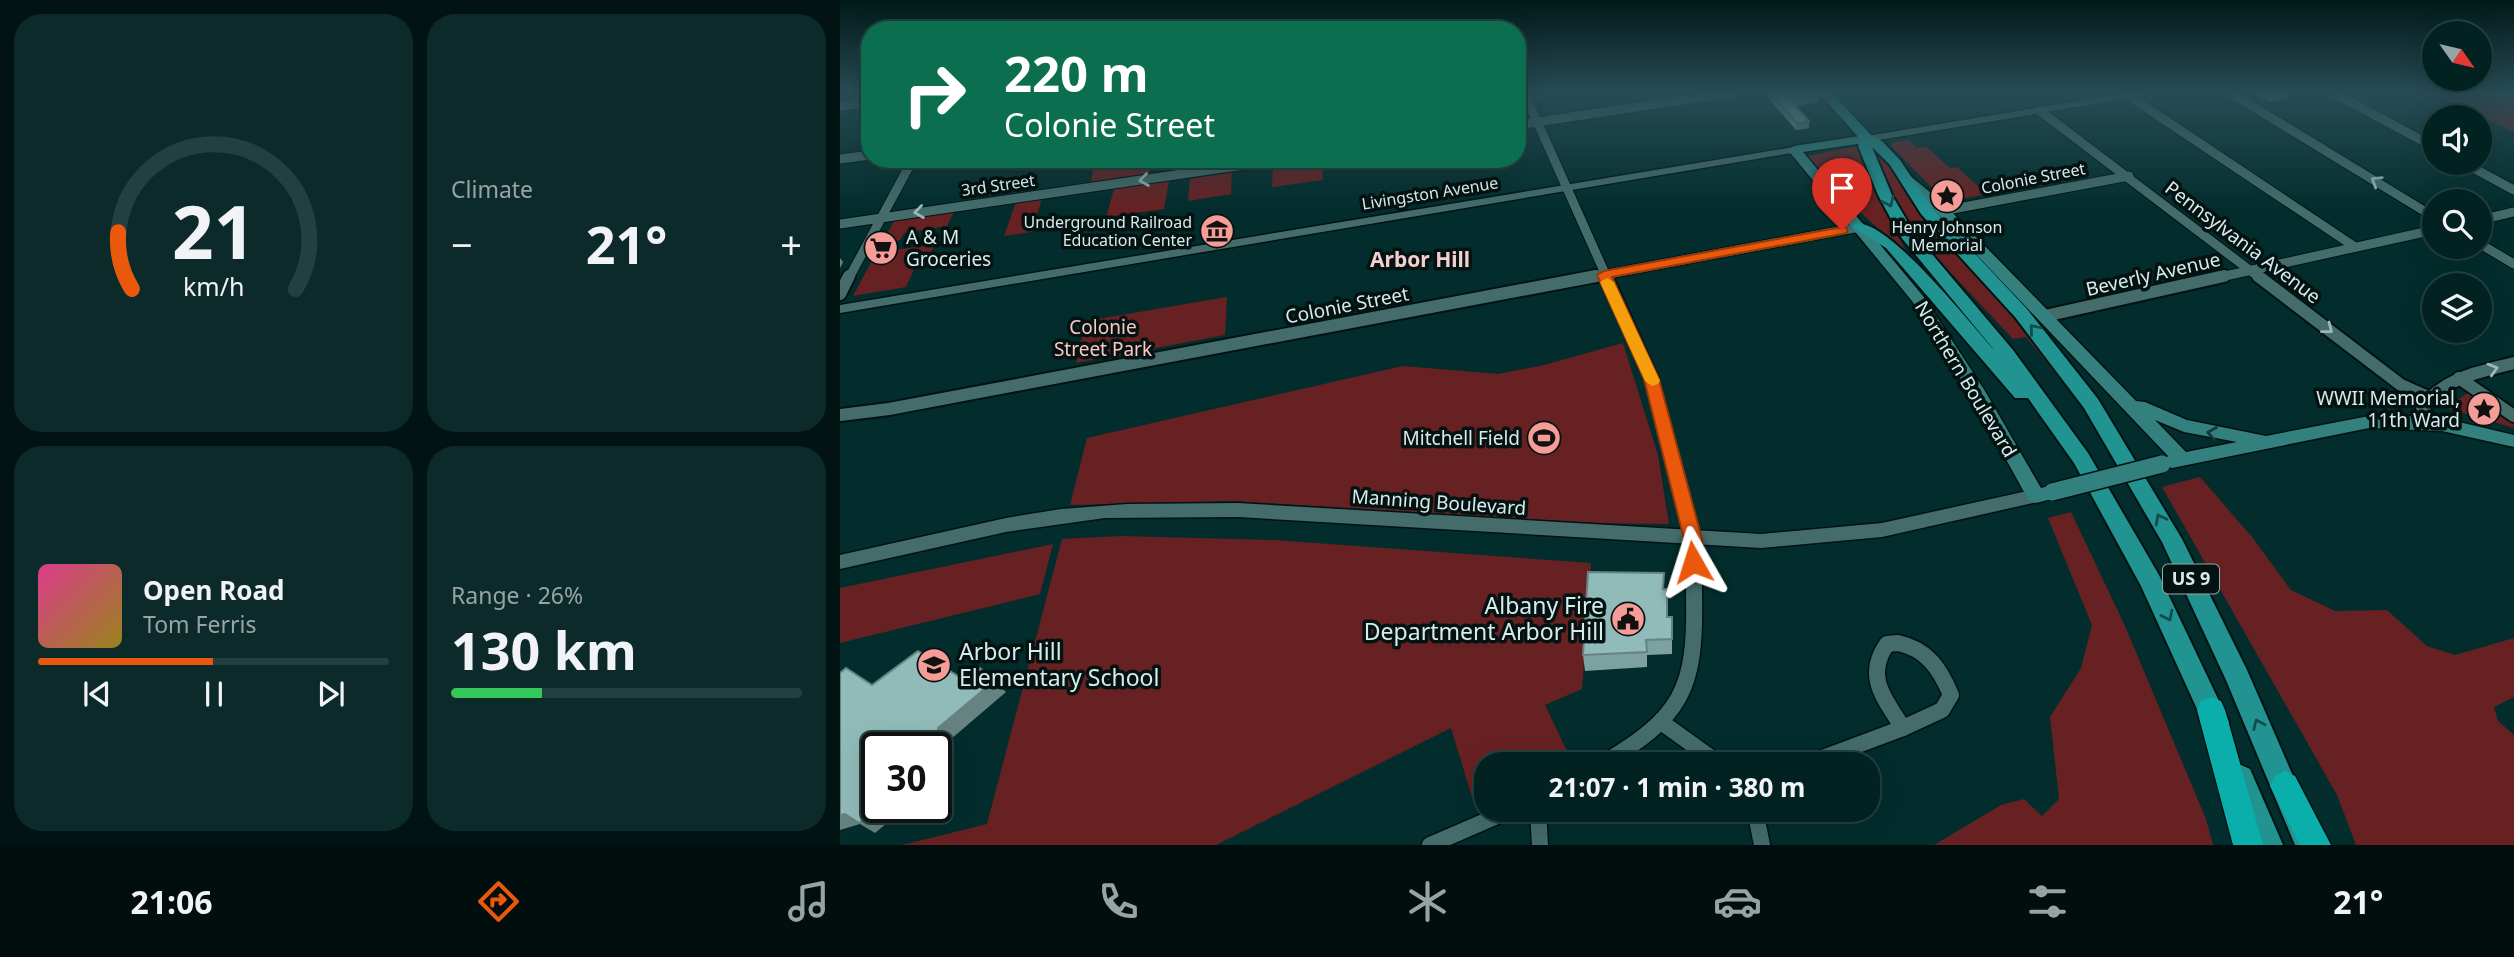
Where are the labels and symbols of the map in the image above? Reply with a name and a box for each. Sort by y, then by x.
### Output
north arrow [2422,21,2492,91]
street label: Colonie Street [1979,157,2087,199]
pin [1812,158,1872,230]
street label: 3rd Street [960,169,1036,201]
street label: Livingston Avenue [1360,171,1500,215]
one-way arrow [1138,172,1150,187]
street label: Pennsylvania Avenue [2160,175,2326,309]
one-way arrow [2371,176,2384,189]
place icon: Henry Johnson Memorial [1928,177,1966,215]
one-way arrow [1880,195,1894,207]
one-way arrow [913,205,925,220]
place label: Underground Railroad Education Center [1024,211,1192,251]
museum icon: Underground Railroad Education Center [1198,212,1236,250]
place label: Henry Johnson Memorial [1892,216,2002,256]
place label: A & M Groceries [906,224,991,272]
supermarket icon: A & M Groceries [862,229,900,267]
district label: Arbor Hill [1370,245,1470,273]
street label: Beverly Avenue [2083,246,2223,302]
street label: Colonie Street [1283,280,1411,330]
street label: Northern Boulevard [1909,296,2023,462]
park label: Colonie Street Park [1054,314,1152,362]
one-way arrow [2321,321,2333,334]
one-way arrow [2030,324,2042,337]
one-way arrow [2486,362,2498,377]
place label: WWII Memorial, 11th Ward [2316,385,2460,433]
place icon: WWII Memorial, 11th Ward [2465,390,2503,428]
sports icon: Mitchell Field [1525,419,1563,457]
place label: Mitchell Field [1403,425,1520,451]
one-way arrow [2206,426,2218,441]
street label: Manning Boulevard [1351,483,1527,521]
one-way arrow [2155,513,2168,526]
position arrow [1656,525,1730,599]
road number: US 9 [2163,564,2219,594]
place label: Albany Fire Department Arbor Hill [1364,589,1604,647]
public building icon: Albany Fire Department Arbor Hill [1609,600,1647,638]
one-way arrow [2160,609,2174,621]
place label: Arbor Hill Elementary School [959,635,1159,693]
school or university icon: Arbor Hill Elementary School [915,646,953,684]
one-way arrow [2252,719,2266,731]
speed limit sign: 30 [861,732,952,823]

